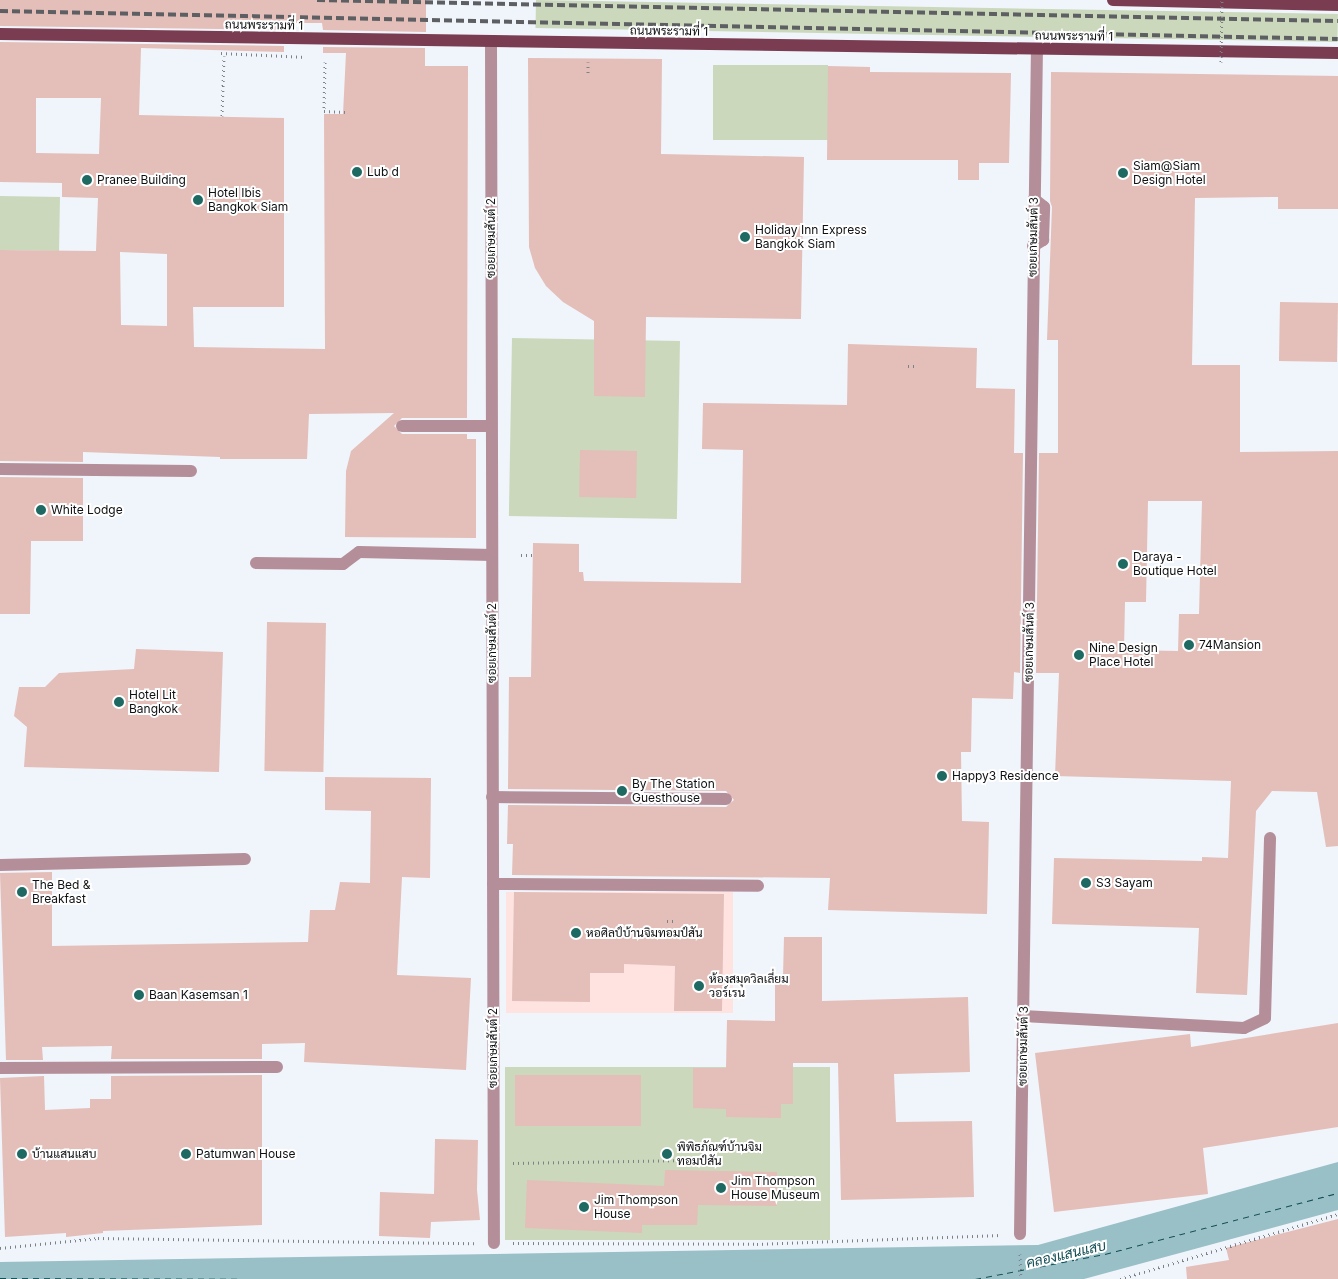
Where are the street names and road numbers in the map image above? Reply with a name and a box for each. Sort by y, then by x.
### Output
street label: ถนนพระรามที่ 1 [225,17,303,33]
street label: ถนนพระรามที่ 1 [630,23,708,39]
street label: ถนนพระรามที่ 1 [1035,28,1113,44]
street label: ซอยเกษมสันต์ 3 [1025,197,1041,277]
street label: ซอยเกษมสันต์ 2 [484,198,498,278]
street label: ซอยเกษมสันต์ 3 [1021,602,1037,682]
street label: ซอยเกษมสันต์ 2 [485,603,499,683]
street label: ซอยเกษมสันต์ 3 [1015,1006,1031,1086]
street label: ซอยเกษมสันต์ 2 [486,1008,500,1088]

